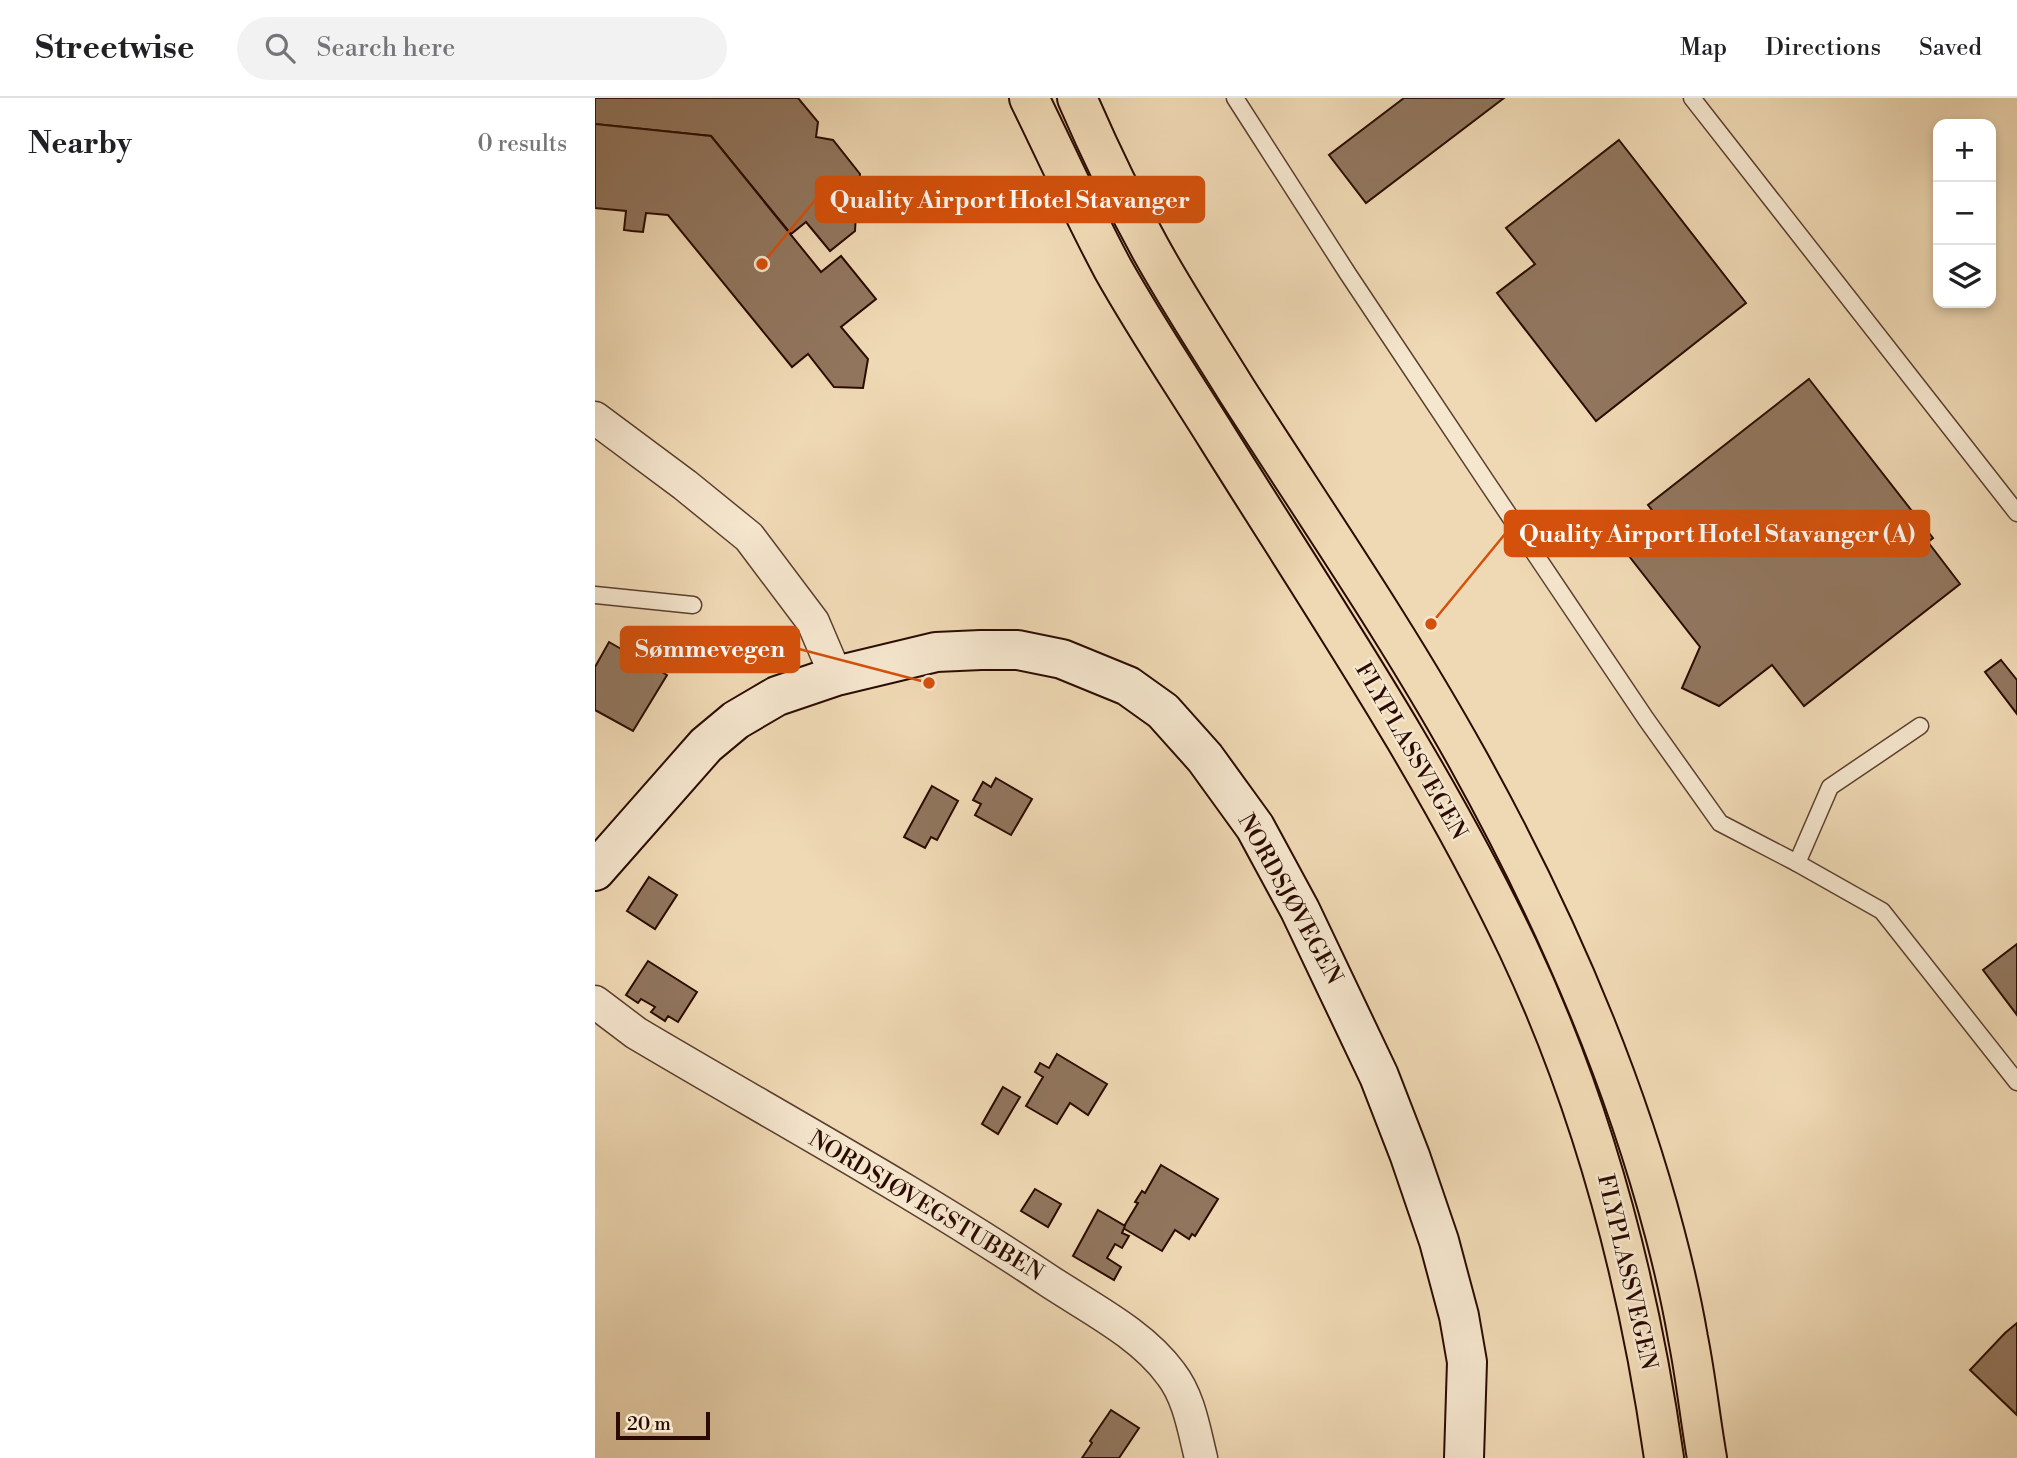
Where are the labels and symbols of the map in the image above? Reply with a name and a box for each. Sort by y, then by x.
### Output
callout: Quality Airport Hotel Stavanger [816,177,1204,222]
text: Quality Airport Hotel Stavanger [830,186,1190,216]
callout: Quality Airport Hotel Stavanger (A) [1505,511,1929,556]
text: Quality Airport Hotel Stavanger (A) [1519,520,1915,550]
callout: Sømmevegen [621,627,799,672]
text: Sømmevegen [635,635,785,665]
street label: FLYPLASSVEGEN [1349,657,1473,845]
street label: NORDSJØVEGEN [1232,809,1348,989]
street label: NORDSJØVEGSTUBBEN [804,1125,1048,1287]
street label: FLYPLASSVEGEN [1591,1172,1663,1372]
scale bar [616,1409,711,1441]

